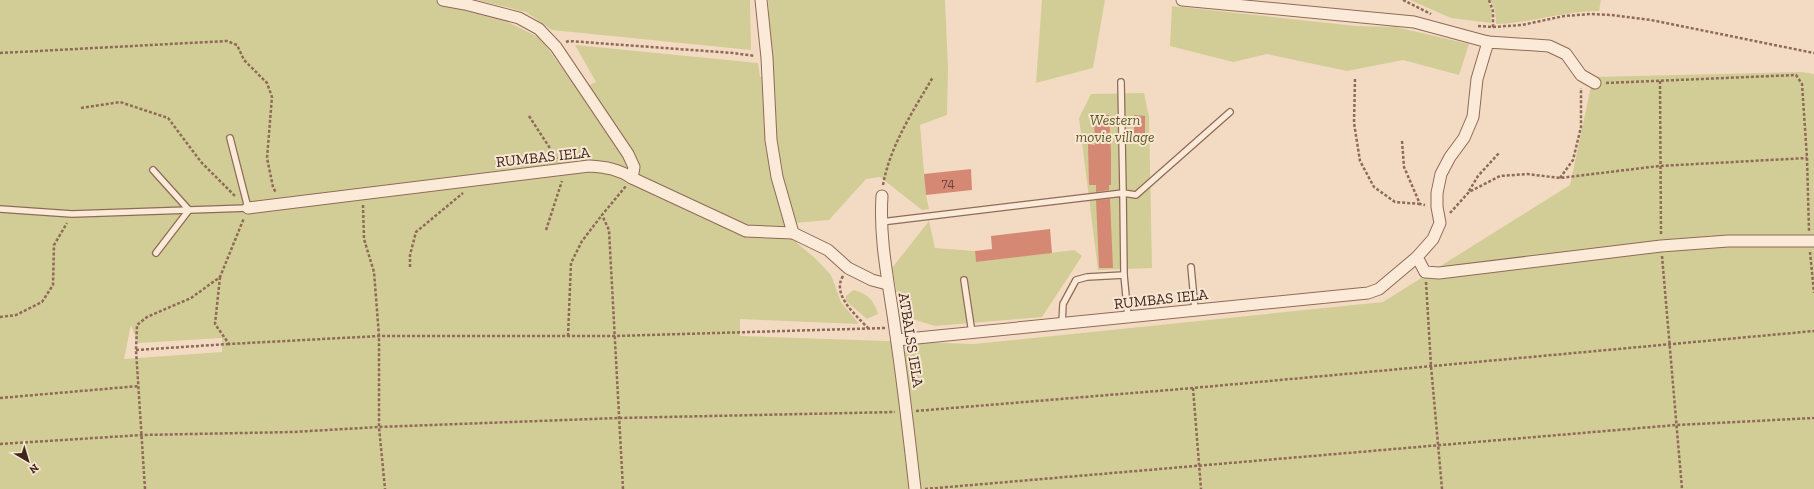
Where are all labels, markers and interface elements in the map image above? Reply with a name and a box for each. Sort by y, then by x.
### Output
park label: Western movie village [1076,111,1154,146]
street label: RUMBAS IELA [495,143,591,171]
house number: 74 [942,175,954,190]
street label: RUMBAS IELA [1113,285,1209,313]
street label: ATBALSS IELA [895,291,927,389]
north arrow [8,441,48,481]
text: N [26,461,41,477]

